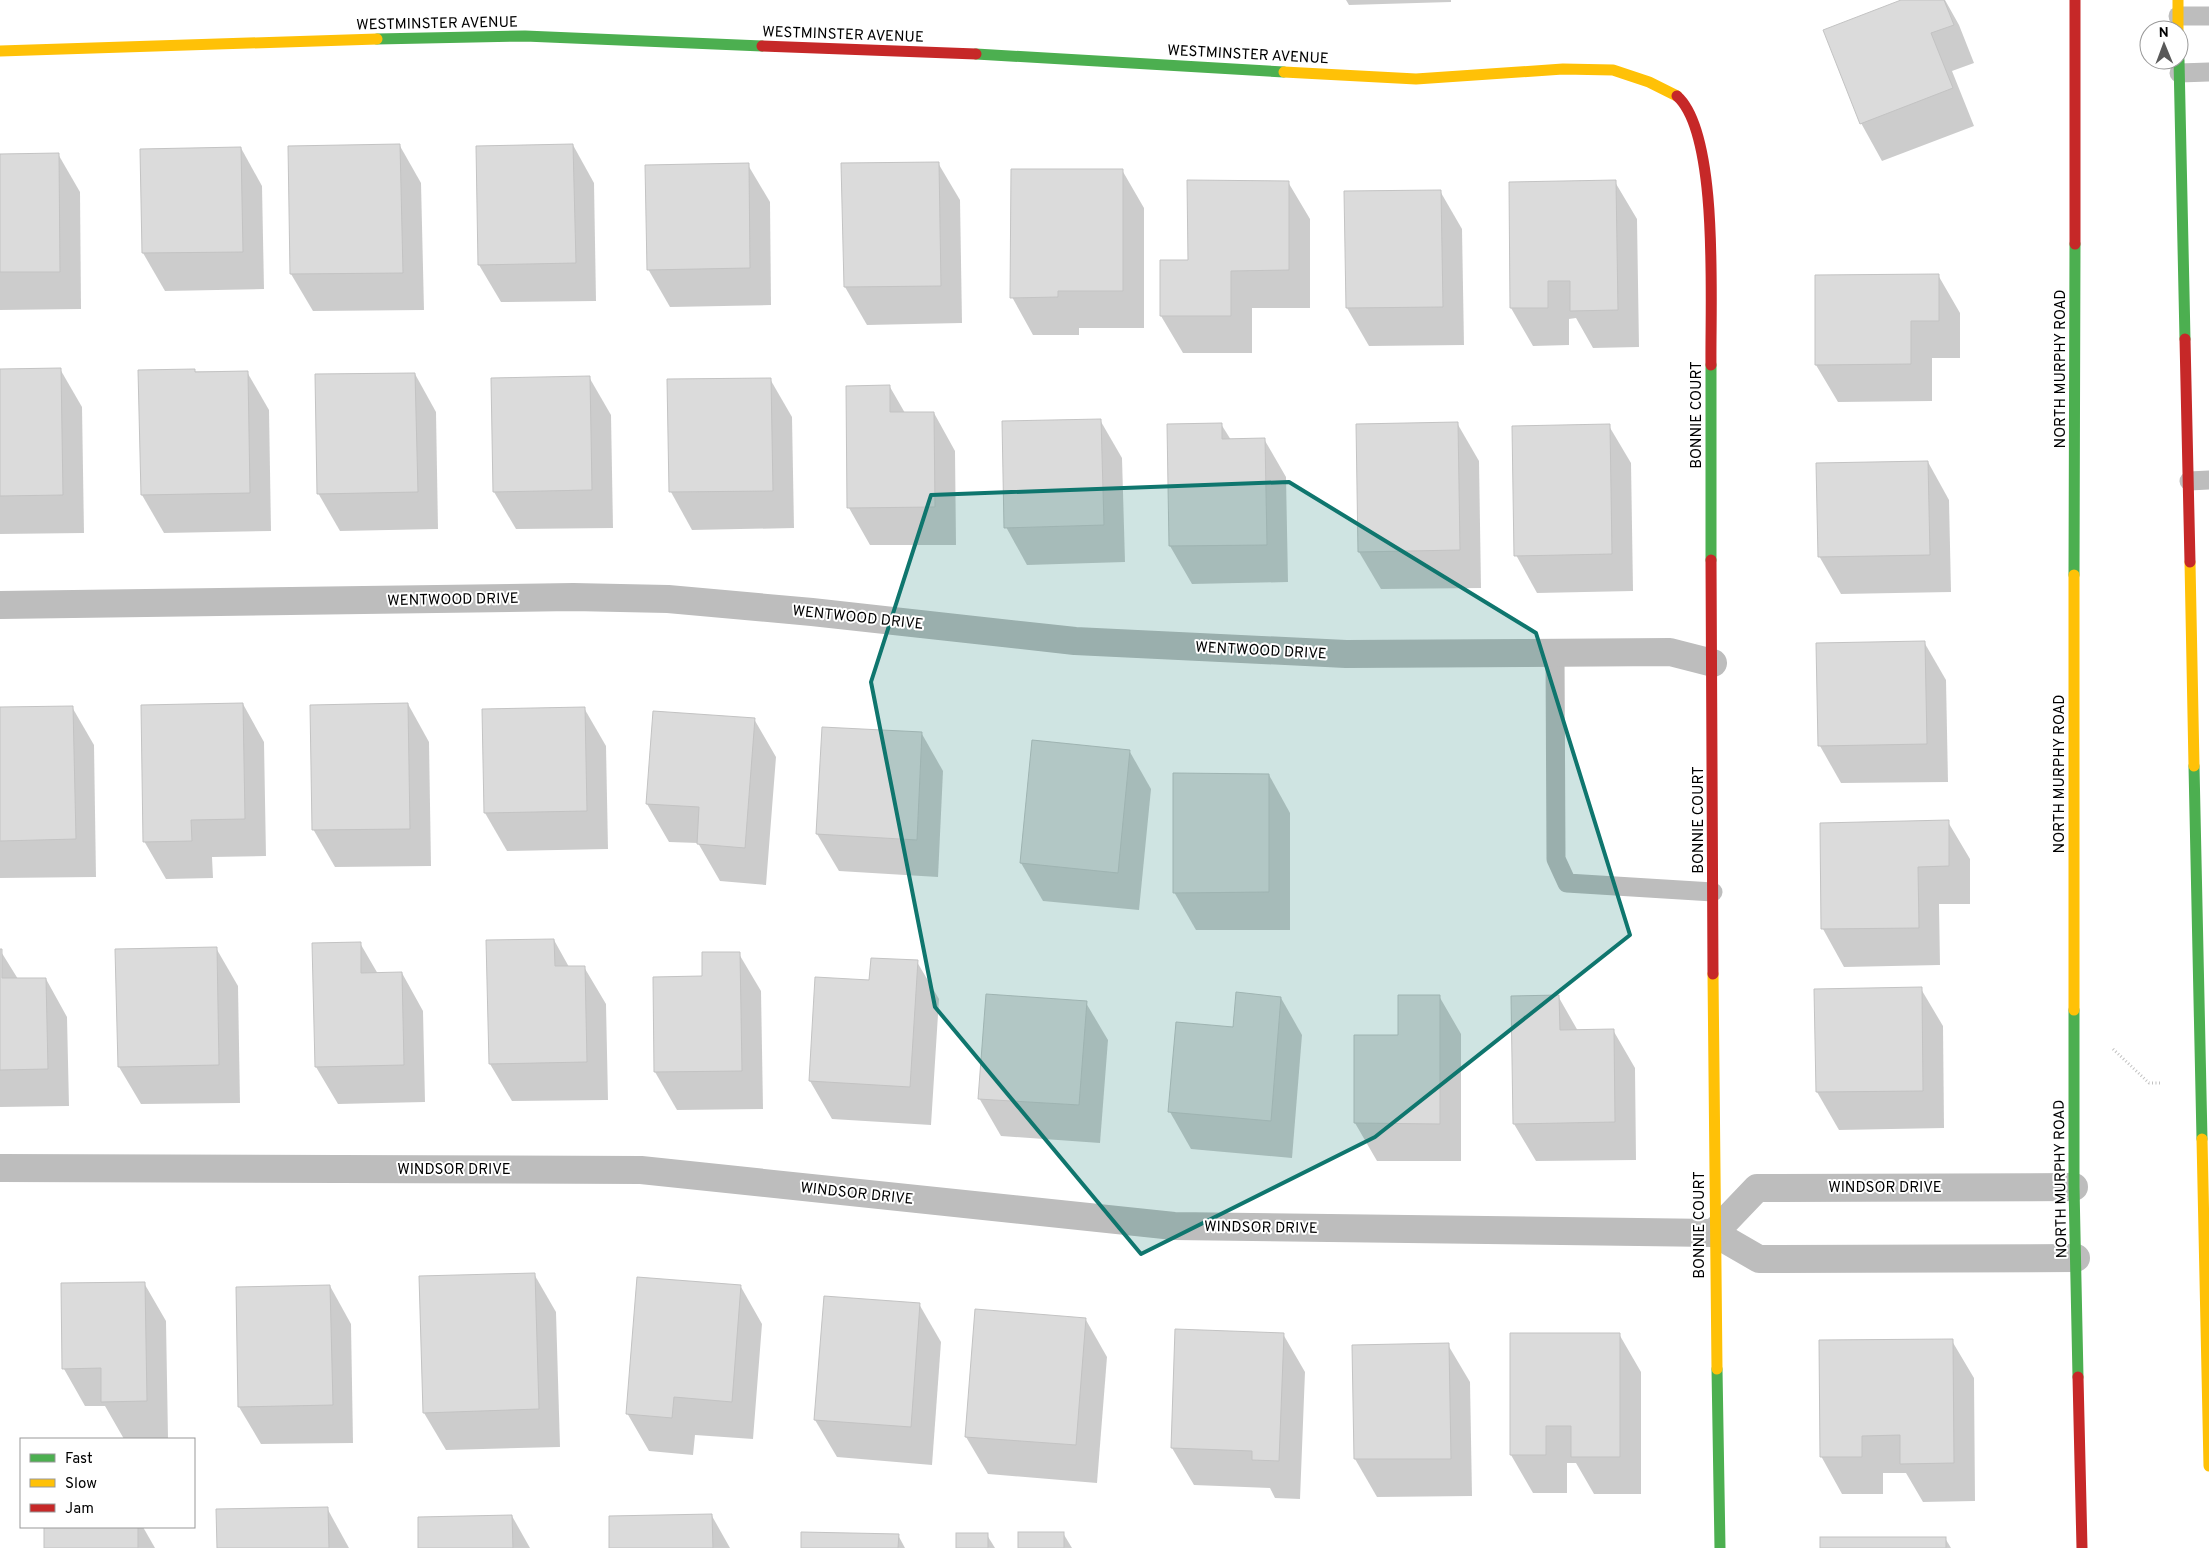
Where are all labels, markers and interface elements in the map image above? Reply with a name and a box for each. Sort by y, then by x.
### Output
street label: WESTMINSTER AVENUE [356,14,518,35]
north arrow [2139,20,2189,70]
street label: WESTMINSTER AVENUE [762,23,924,48]
text: N [2159,25,2169,42]
street label: WESTMINSTER AVENUE [1167,42,1329,69]
street label: NORTH MURPHY ROAD [2052,290,2071,448]
street label: BONNIE COURT [1688,361,1707,469]
street label: WENTWOOD DRIVE [387,590,519,611]
street label: WENTWOOD DRIVE [791,602,924,635]
street label: WENTWOOD DRIVE [1195,639,1327,664]
street label: NORTH MURPHY ROAD [2051,695,2070,853]
street label: BONNIE COURT [1690,766,1709,874]
street label: NORTH MURPHY ROAD [2051,1099,2072,1259]
street label: WINDSOR DRIVE [397,1161,511,1180]
street label: BONNIE COURT [1691,1171,1710,1279]
street label: WINDSOR DRIVE [799,1179,914,1210]
street label: WINDSOR DRIVE [1828,1179,1942,1198]
street label: WINDSOR DRIVE [1204,1218,1318,1239]
legend [20,1438,195,1528]
text: Fast [65,1450,93,1469]
text: Slow [65,1475,97,1494]
text: Jam [65,1500,94,1519]

